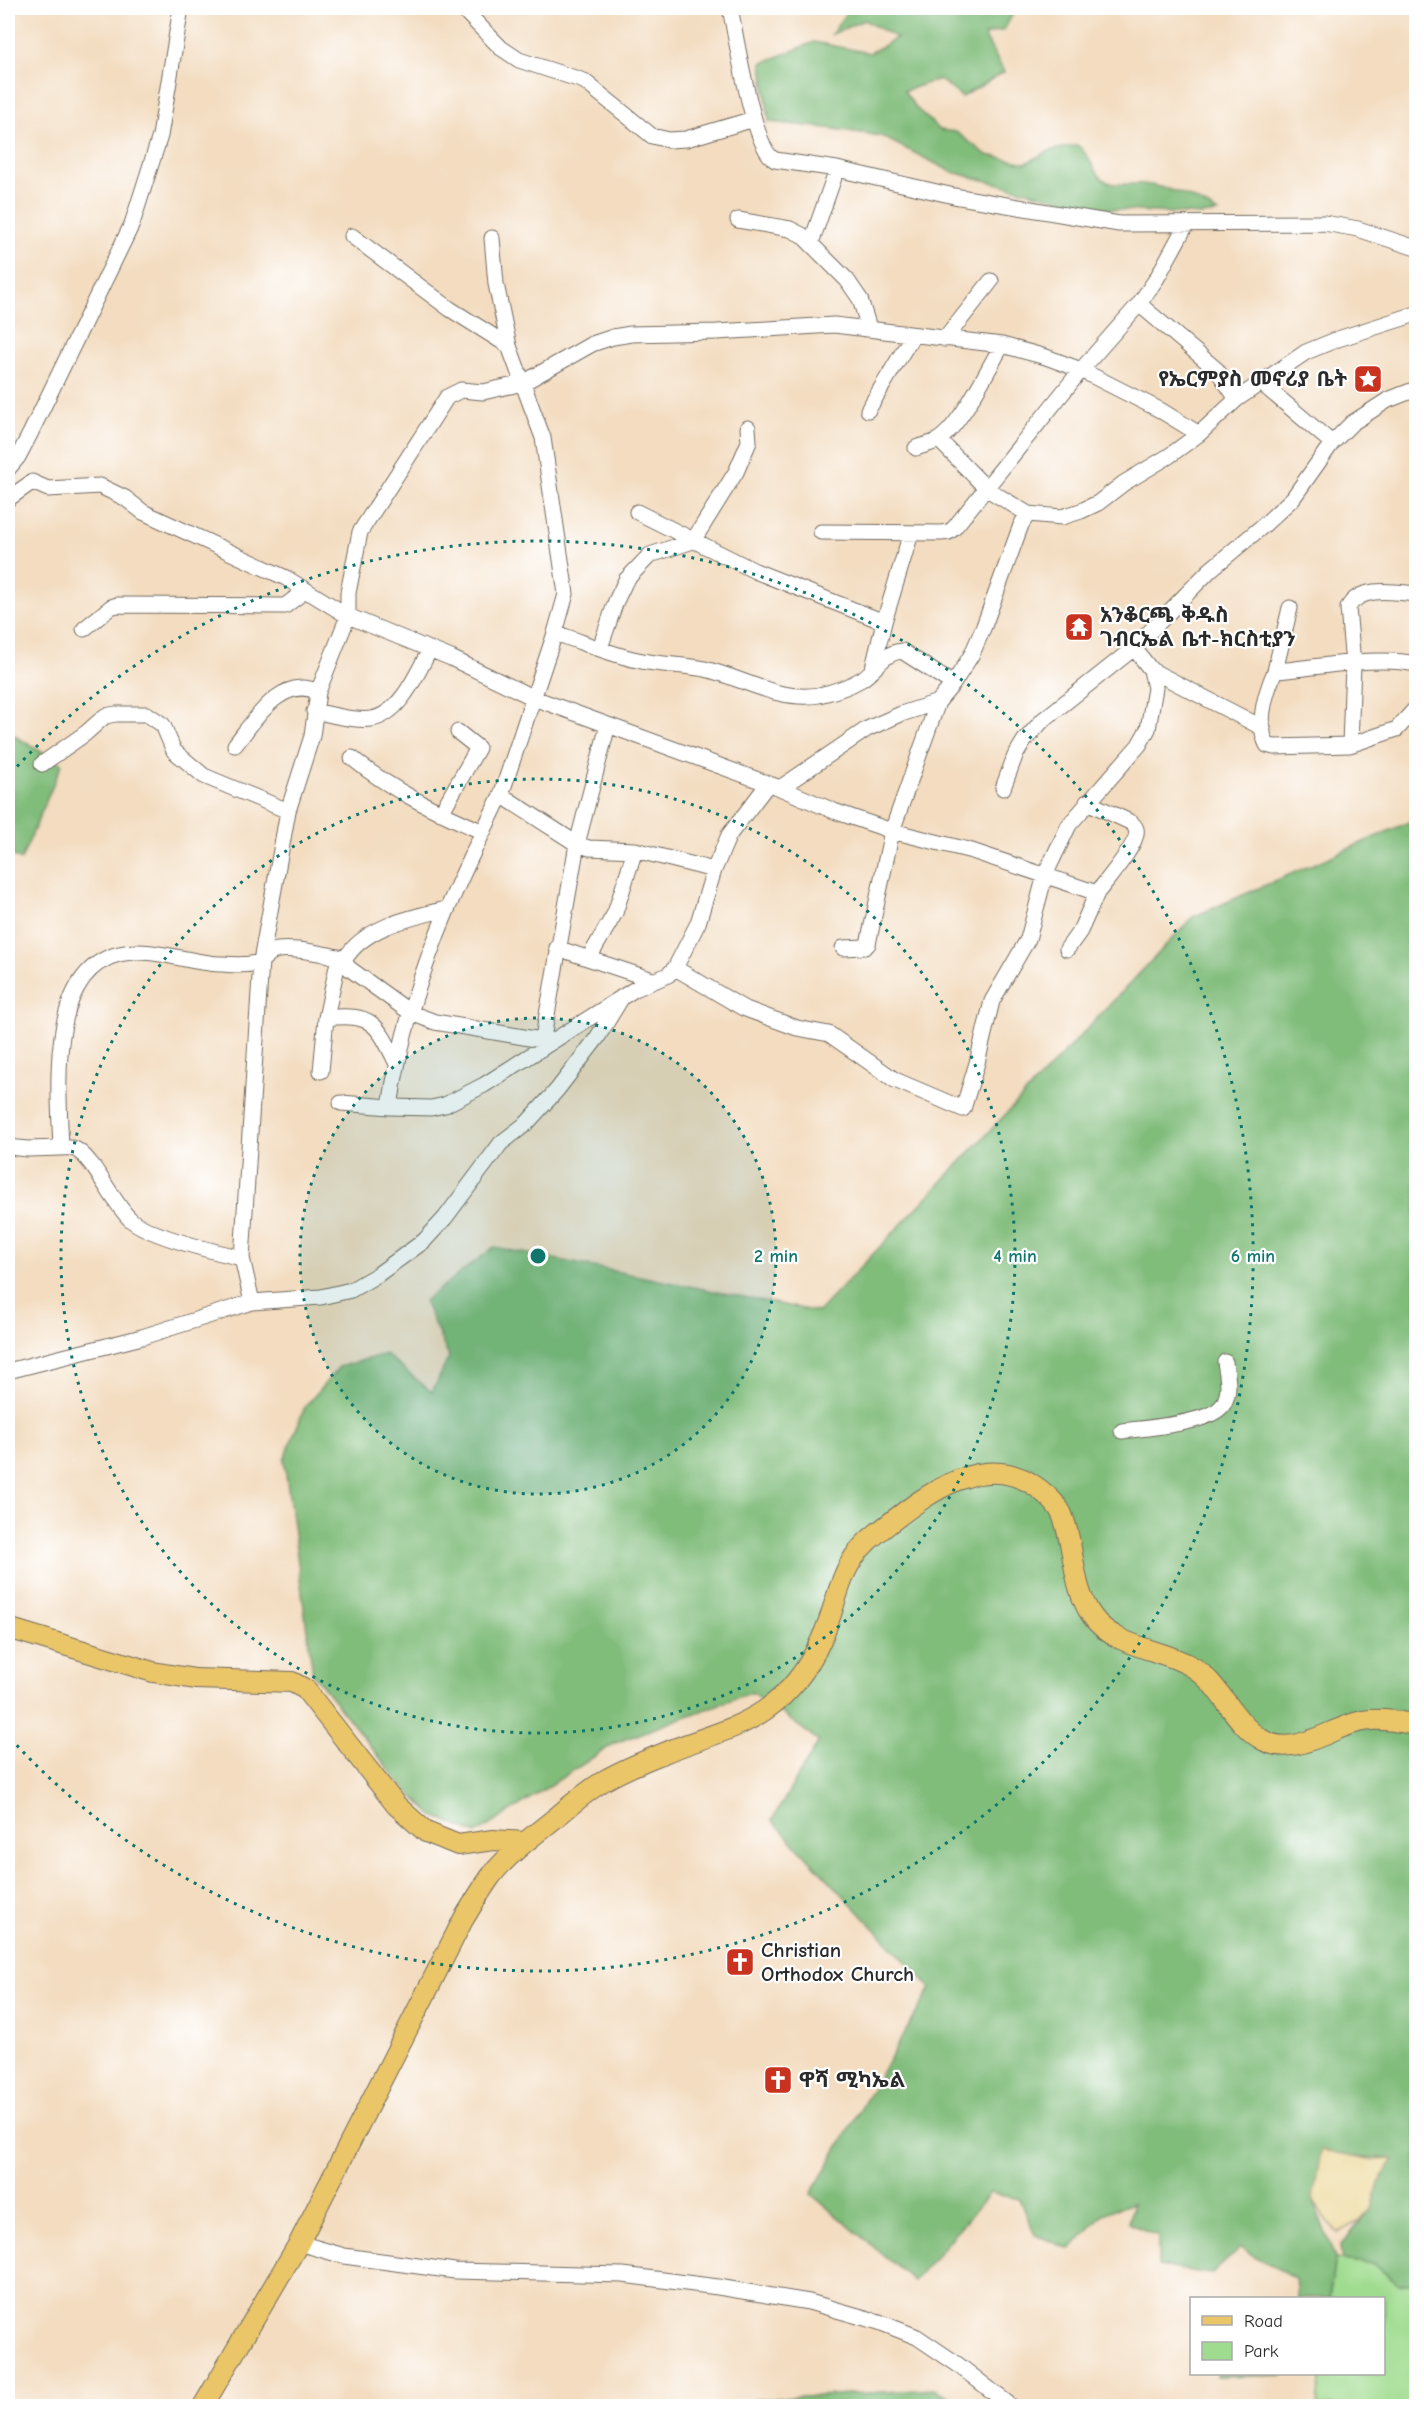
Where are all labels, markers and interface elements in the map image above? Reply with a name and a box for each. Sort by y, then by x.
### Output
place icon: የኤርምያስ መኖሪያ ቤት [1352,363,1384,395]
place label: የኤርምያስ መኖሪያ ቤት [1158,367,1347,391]
place label: አንቆርጫ ቅዱስ ገብርኤል ቤተ-ክርስቲያን [1100,603,1296,651]
temple icon: አንቆርጫ ቅዱስ ገብርኤል ቤተ-ክርስቲያን [1063,611,1095,643]
centre of rings [528,1246,548,1266]
text: 2 min [754,1246,798,1267]
text: 4 min [993,1246,1037,1267]
text: 6 min [1231,1246,1275,1267]
place label: Christian Orthodox Church [761,1938,914,1986]
church icon: Christian Orthodox Church [724,1946,756,1978]
church icon: ዋሻ ሚካኤል [762,2064,794,2096]
place label: ዋሻ ሚካኤል [799,2068,906,2092]
legend [1190,2297,1385,2375]
text: Road [1244,2311,1283,2332]
text: Park [1244,2341,1279,2362]

